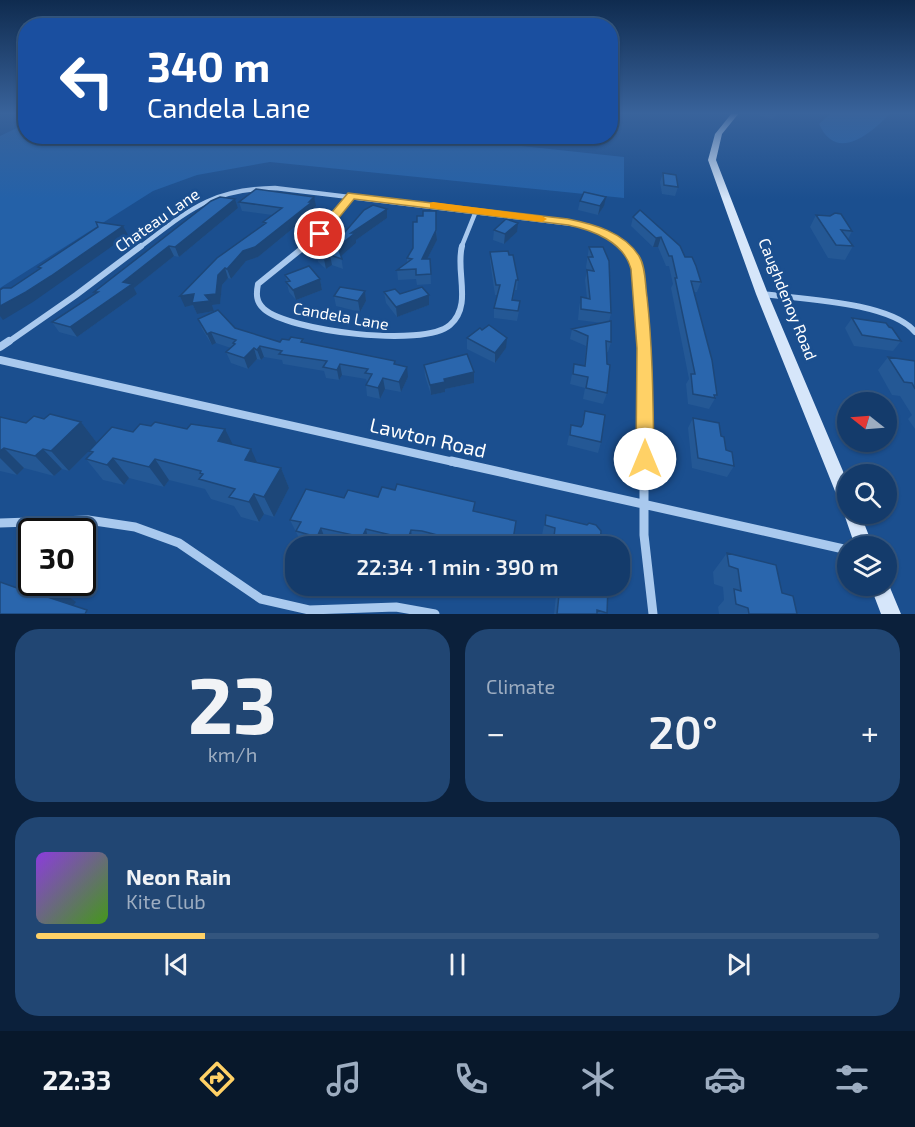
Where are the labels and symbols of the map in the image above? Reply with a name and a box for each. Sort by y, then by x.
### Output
street label: Chateau Lane [111,184,202,256]
pin [294,208,345,259]
street label: Caughdenoy Road [755,235,822,363]
street label: Candela Lane [292,298,390,333]
north arrow [837,392,897,452]
street label: Lawton Road [368,412,489,462]
position arrow [613,427,677,491]
speed limit sign: 30 [18,518,96,596]

